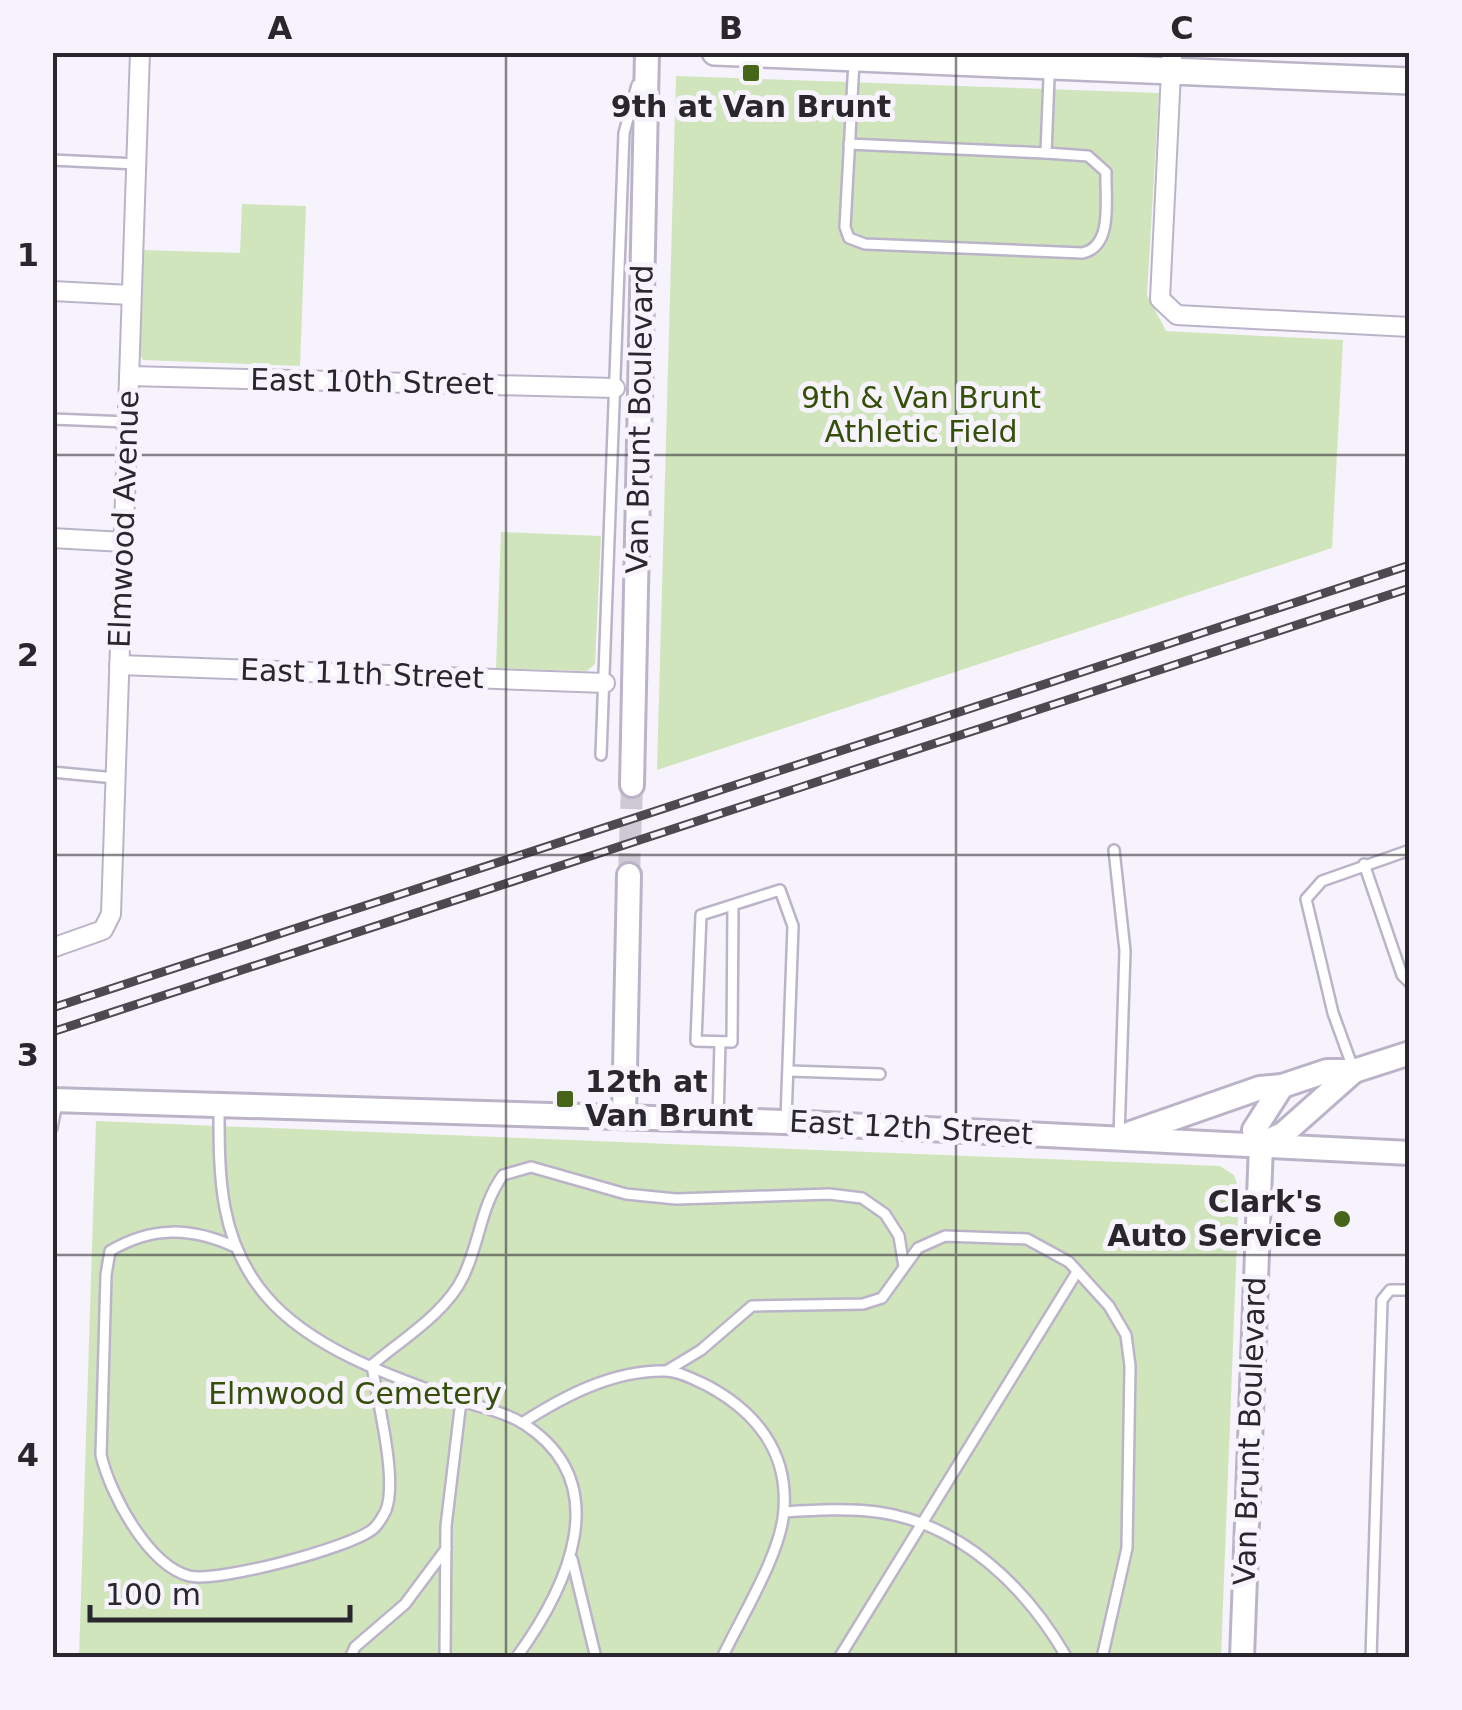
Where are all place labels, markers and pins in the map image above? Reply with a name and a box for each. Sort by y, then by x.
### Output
marker: 9th at Van Brunt [740,62,762,84]
place label: 9th at Van Brunt [611,89,891,124]
place label: 12th at Van Brunt [585,1064,753,1133]
marker: 12th at Van Brunt [554,1088,576,1110]
place label: Clark's Auto Service [1107,1184,1322,1253]
marker: Clark's Auto Service [1331,1208,1353,1230]

